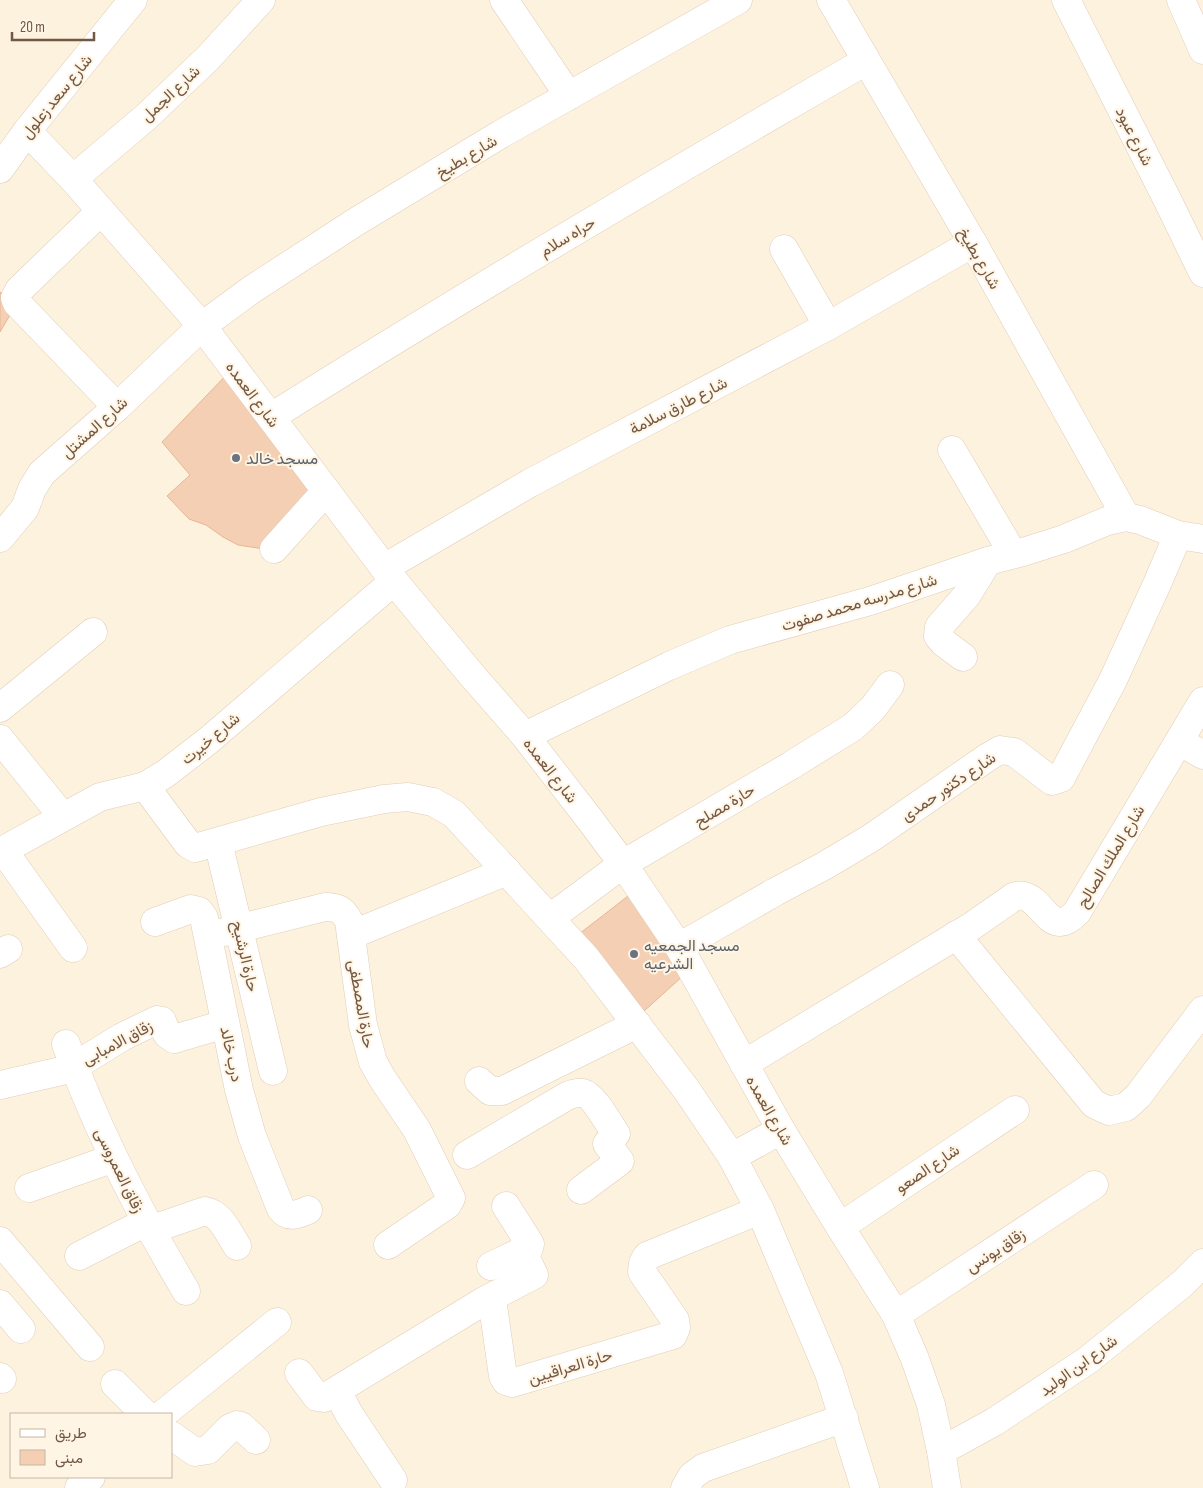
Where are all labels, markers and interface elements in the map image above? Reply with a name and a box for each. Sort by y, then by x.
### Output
scale bar [12,10,95,42]
text: 20 m [20,18,45,37]
street label: شارع سعد زعلول [18,51,98,143]
street label: شارع الجمل [138,62,205,127]
street label: شارع عبود [1110,104,1157,170]
street label: شارع بطيخ [433,132,501,184]
street label: حراه سلام [537,213,599,261]
street label: شارع بطيخ [953,225,1004,293]
street label: شارع العمده [220,358,283,432]
street label: شارع طارق سلامة [627,374,731,440]
street label: شارع المشتل [58,393,133,464]
place label: مسجد خالد [246,450,318,469]
marker: مسجد خالد [230,452,242,464]
street label: شارع مدرسه محمد صفوت [779,571,940,637]
street label: شارع خيرت [178,709,245,770]
street label: شارع العمده [518,735,581,808]
street label: شارع دكتور حمدى [898,749,1000,827]
street label: حارة مصلح [691,781,759,833]
street label: شارع الملك الصالح [1073,802,1150,912]
street label: حارة الرشيح [226,919,262,994]
place label: مسجد الجمعيه الشرعيه [644,937,740,974]
marker: مسجد الجمعيه الشرعيه [628,948,640,960]
street label: حارة المصطفى [343,959,378,1050]
street label: زقاق الامبابى [79,1017,156,1070]
street label: درب خالد [215,1025,246,1084]
street label: شارع العمده [740,1073,796,1149]
street label: زقاق العمروسى [90,1125,147,1216]
street label: شارع الصعو [892,1141,964,1198]
street label: زقاق يونس [963,1225,1029,1277]
street label: شارع ابن الوليد [1036,1332,1122,1402]
street label: حارة العراقيين [526,1346,615,1389]
legend [10,1413,172,1478]
text: طريق [55,1424,87,1443]
text: مبنى [55,1449,83,1468]

